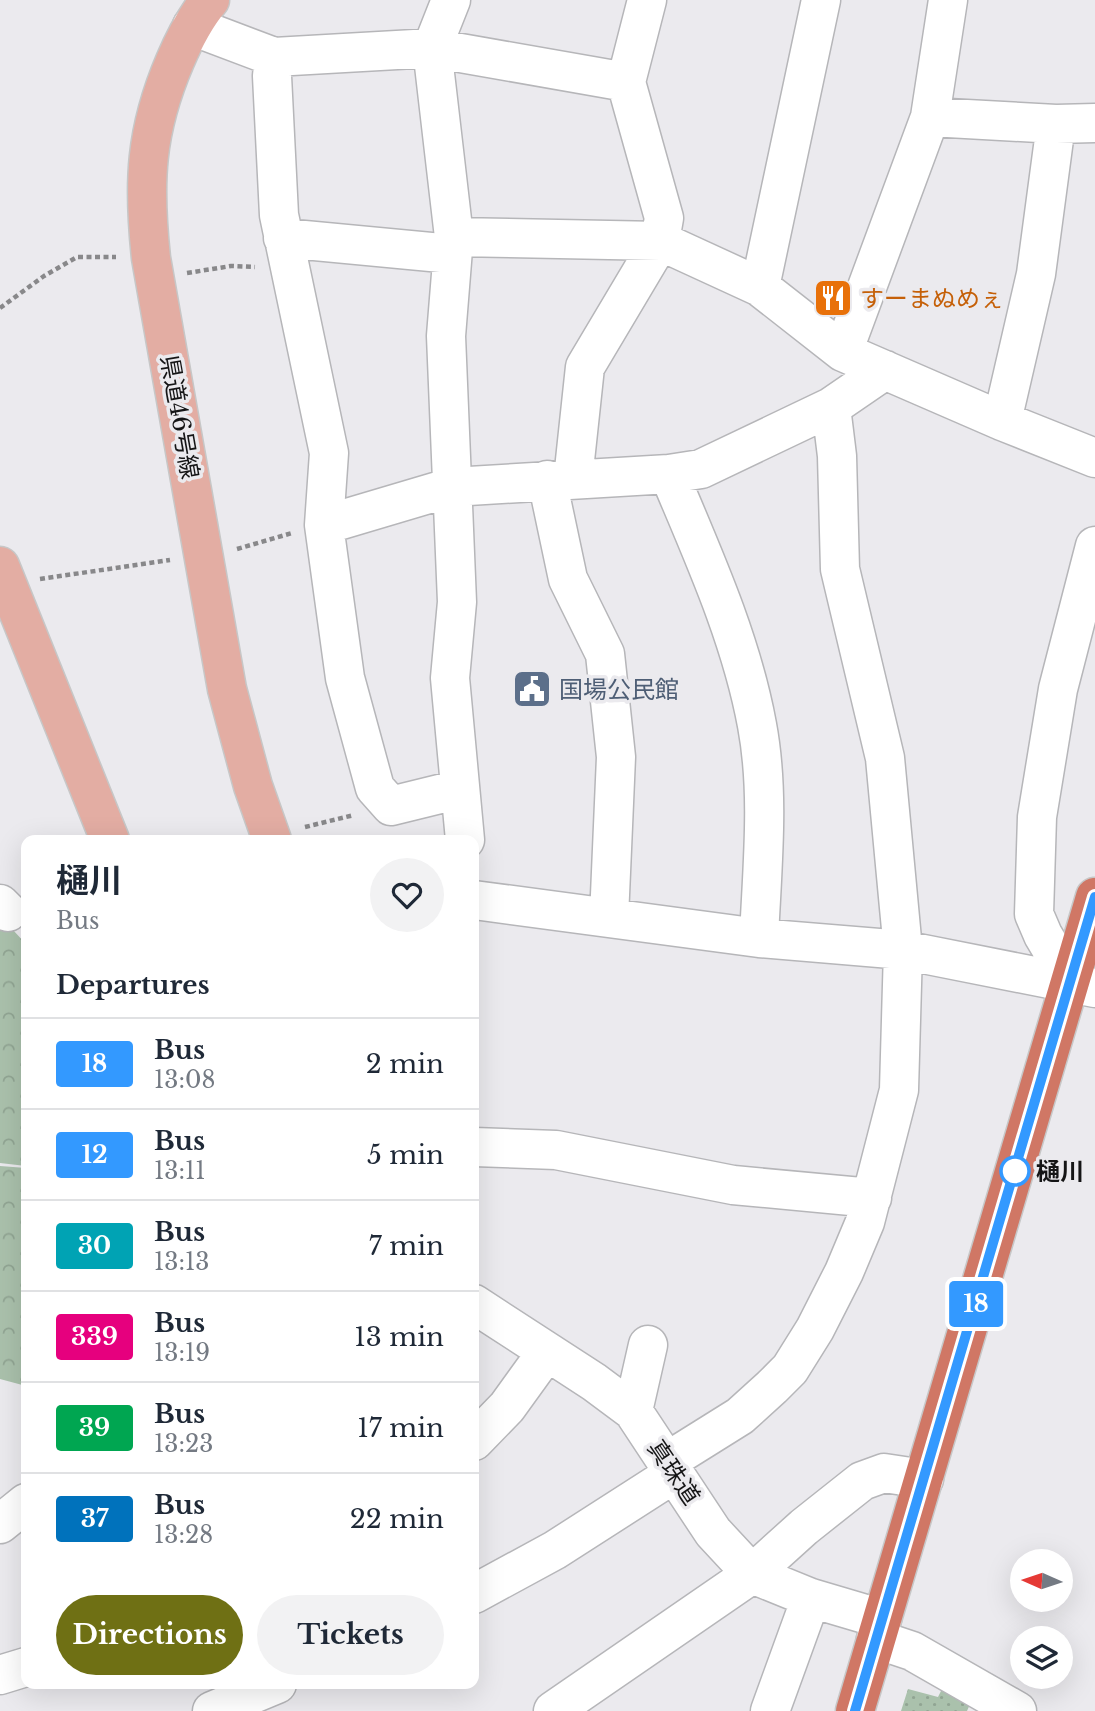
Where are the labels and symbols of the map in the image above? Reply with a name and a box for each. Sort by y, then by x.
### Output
restaurant icon: すーまぬめぇ [812,277,854,319]
place label: すーまぬめぇ [860,284,1004,313]
street label: 県道46号線 [155,353,205,481]
public building icon: 国場公民館 [511,668,553,710]
place label: 国場公民館 [559,675,679,704]
marker: 樋川 [1000,1156,1030,1186]
place label: 樋川 [1036,1157,1084,1186]
line badge: 18 [944,1281,1007,1327]
street label: 真珠道 [642,1434,706,1510]
north arrow [1010,1549,1073,1612]

